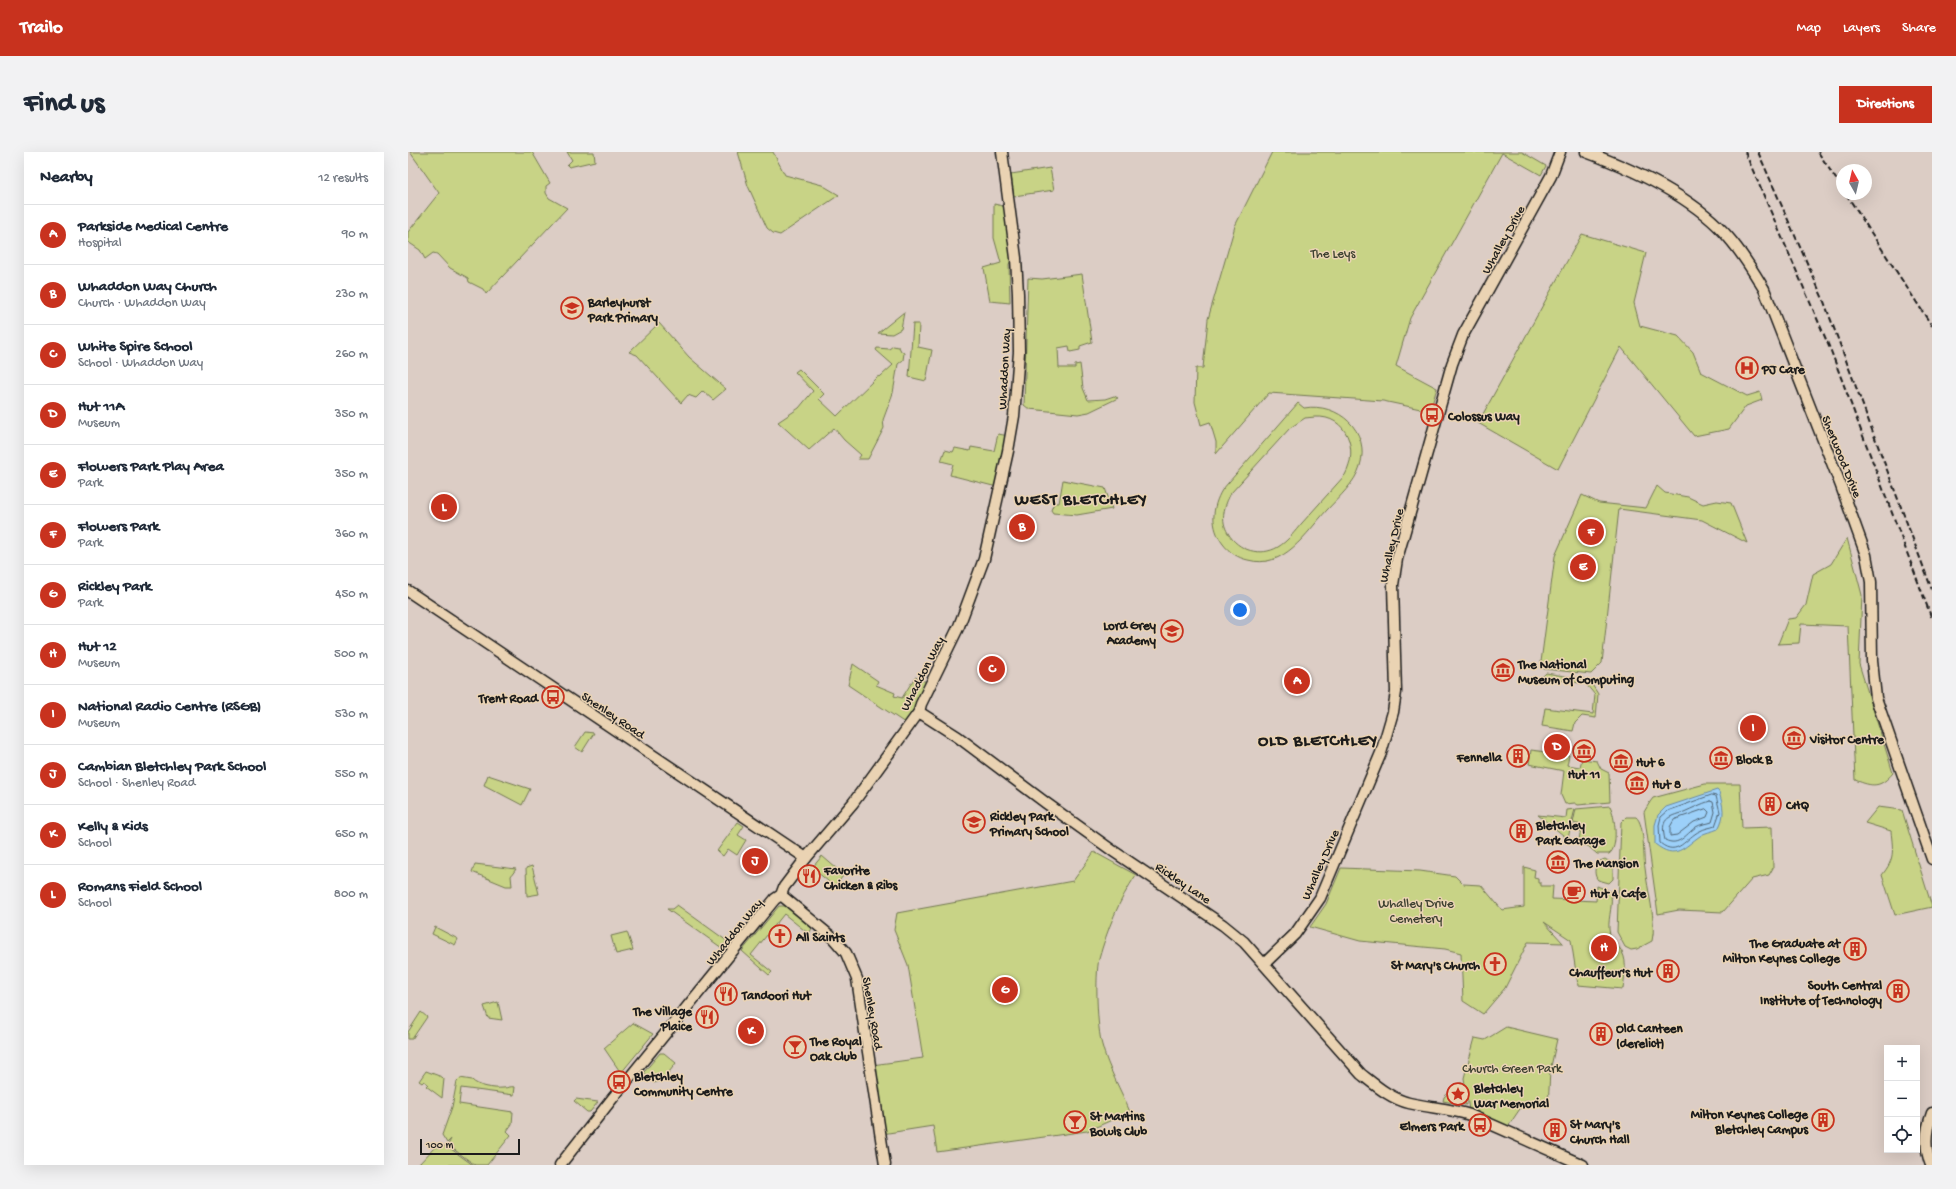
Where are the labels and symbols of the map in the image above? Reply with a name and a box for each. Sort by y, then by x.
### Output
north arrow [1836,164,1872,200]
street label: Whalley Drive [1479,203,1529,277]
park label: The Leys [1310,247,1356,262]
school or university icon: Barleyhurst Park Primary [559,295,585,321]
place label: Barleyhurst Park Primary [587,296,659,326]
street label: Whaddon Way [996,328,1015,410]
hospital icon: PJ Care [1734,355,1760,381]
place label: PJ Care [1761,363,1806,378]
bus stop icon: Colossus Way [1419,402,1445,428]
place label: Colossus Way [1447,410,1520,425]
street label: Sherwood Drive [1817,414,1864,500]
district label: WEST BLETCHLEY [1013,491,1148,511]
pin: L [431,492,457,522]
street label: Whalley Drive [1377,507,1408,584]
pin: B [1009,512,1035,542]
pin: F [1578,517,1604,547]
pin: E [1570,552,1596,582]
your location [1230,600,1250,620]
school or university icon: Lord Grey Academy [1159,618,1185,644]
place label: Lord Grey Academy [1103,619,1157,649]
street label: Whaddon Way [898,634,949,714]
pin: C [979,654,1005,684]
museum icon: The National Museum of Computing [1490,657,1516,683]
place label: The National Museum of Computing [1517,658,1635,689]
pin: A [1284,666,1310,696]
bus stop icon: Trent Road [540,684,566,710]
street label: Shenley Road [578,689,648,744]
place label: Trent Road [478,692,539,707]
pin: I [1740,713,1766,743]
museum icon: Visitor Centre [1781,725,1807,751]
district label: OLD BLETCHLEY [1258,732,1378,752]
pin: D [1544,732,1570,762]
place label: Visitor Centre [1809,733,1885,748]
museum icon: Hut 11 [1571,738,1597,764]
building icon: Fennella [1505,743,1531,769]
museum icon: Block B [1708,745,1734,771]
museum icon: Hut 6 [1608,748,1634,774]
place label: Fennella [1456,751,1503,766]
place label: Block B [1735,753,1774,768]
place label: Hut 6 [1636,756,1665,771]
place label: Hut 11 [1568,768,1600,783]
museum icon: Hut 8 [1624,770,1650,796]
place label: Hut 8 [1652,778,1681,793]
building icon: CHQ [1757,791,1783,817]
place label: CHQ [1785,799,1809,814]
school or university icon: Rickley Park Primary School [961,809,987,835]
place label: Rickley Park Primary School [989,810,1069,840]
building icon: Bletchley Park Garage [1508,818,1534,844]
place label: Bletchley Park Garage [1535,819,1606,849]
street label: Whalley Drive [1299,827,1344,903]
pin: J [742,846,768,876]
museum icon: The Mansion [1545,849,1571,875]
place label: The Mansion [1573,857,1640,872]
street label: Rickley Lane [1152,860,1213,908]
restaurant icon: Favorite Chicken & Ribs [796,863,822,889]
place label: Favorite Chicken & Ribs [823,864,899,894]
cafe icon: Hut 4 Cafe [1561,879,1587,905]
place label: Hut 4 Cafe [1590,886,1647,902]
street label: Whaddon Way [704,896,767,969]
park label: Whalley Drive Cemetery [1378,897,1454,927]
church icon: All Saints [767,923,793,949]
place label: All Saints [795,931,846,946]
pin: H [1591,933,1617,963]
building icon: The Graduate at Milton Keynes College [1842,936,1868,962]
place label: The Graduate at Milton Keynes College [1723,937,1842,967]
church icon: St Mary's Church [1482,951,1508,977]
building icon: Chauffeur's Hut [1655,958,1681,984]
place label: St Mary's Church [1391,959,1480,974]
place label: Chauffeur's Hut [1568,965,1654,981]
pin: G [992,975,1018,1005]
street label: Shenley Road [858,976,886,1052]
building icon: South Central Institute of Technology [1885,978,1911,1004]
place label: South Central Institute of Technology [1760,979,1883,1009]
restaurant icon: Tandoori Hut [713,981,739,1007]
place label: Tandoori Hut [741,989,813,1004]
restaurant icon: The Village Plaice [694,1004,720,1030]
place label: The Village Plaice [632,1005,693,1035]
pin: K [738,1016,764,1046]
building icon: Old Canteen (derelict) [1588,1021,1614,1047]
place label: Old Canteen (derelict) [1616,1022,1684,1052]
bar icon: The Royal Oak Club [782,1034,808,1060]
place label: The Royal Oak Club [809,1035,862,1065]
park label: Church Green Park [1462,1062,1563,1077]
bus stop icon: Bletchley Community Centre [606,1069,632,1095]
place label: Bletchley Community Centre [633,1070,734,1100]
place icon: Bletchley War Memorial [1445,1081,1471,1107]
place label: Bletchley War Memorial [1473,1082,1549,1112]
building icon: Milton Keynes College Bletchley Campus [1810,1107,1836,1133]
place label: Milton Keynes College Bletchley Campus [1691,1108,1809,1139]
bar icon: St Martins Bowls Club [1062,1109,1088,1135]
place label: St Martins Bowls Club [1089,1110,1147,1140]
bus stop icon: Elmers Park [1467,1112,1493,1138]
building icon: St Mary's Church Hall [1542,1117,1568,1143]
place label: St Mary's Church Hall [1569,1118,1630,1148]
place label: Elmers Park [1400,1120,1466,1135]
scale bar [420,1137,520,1156]

